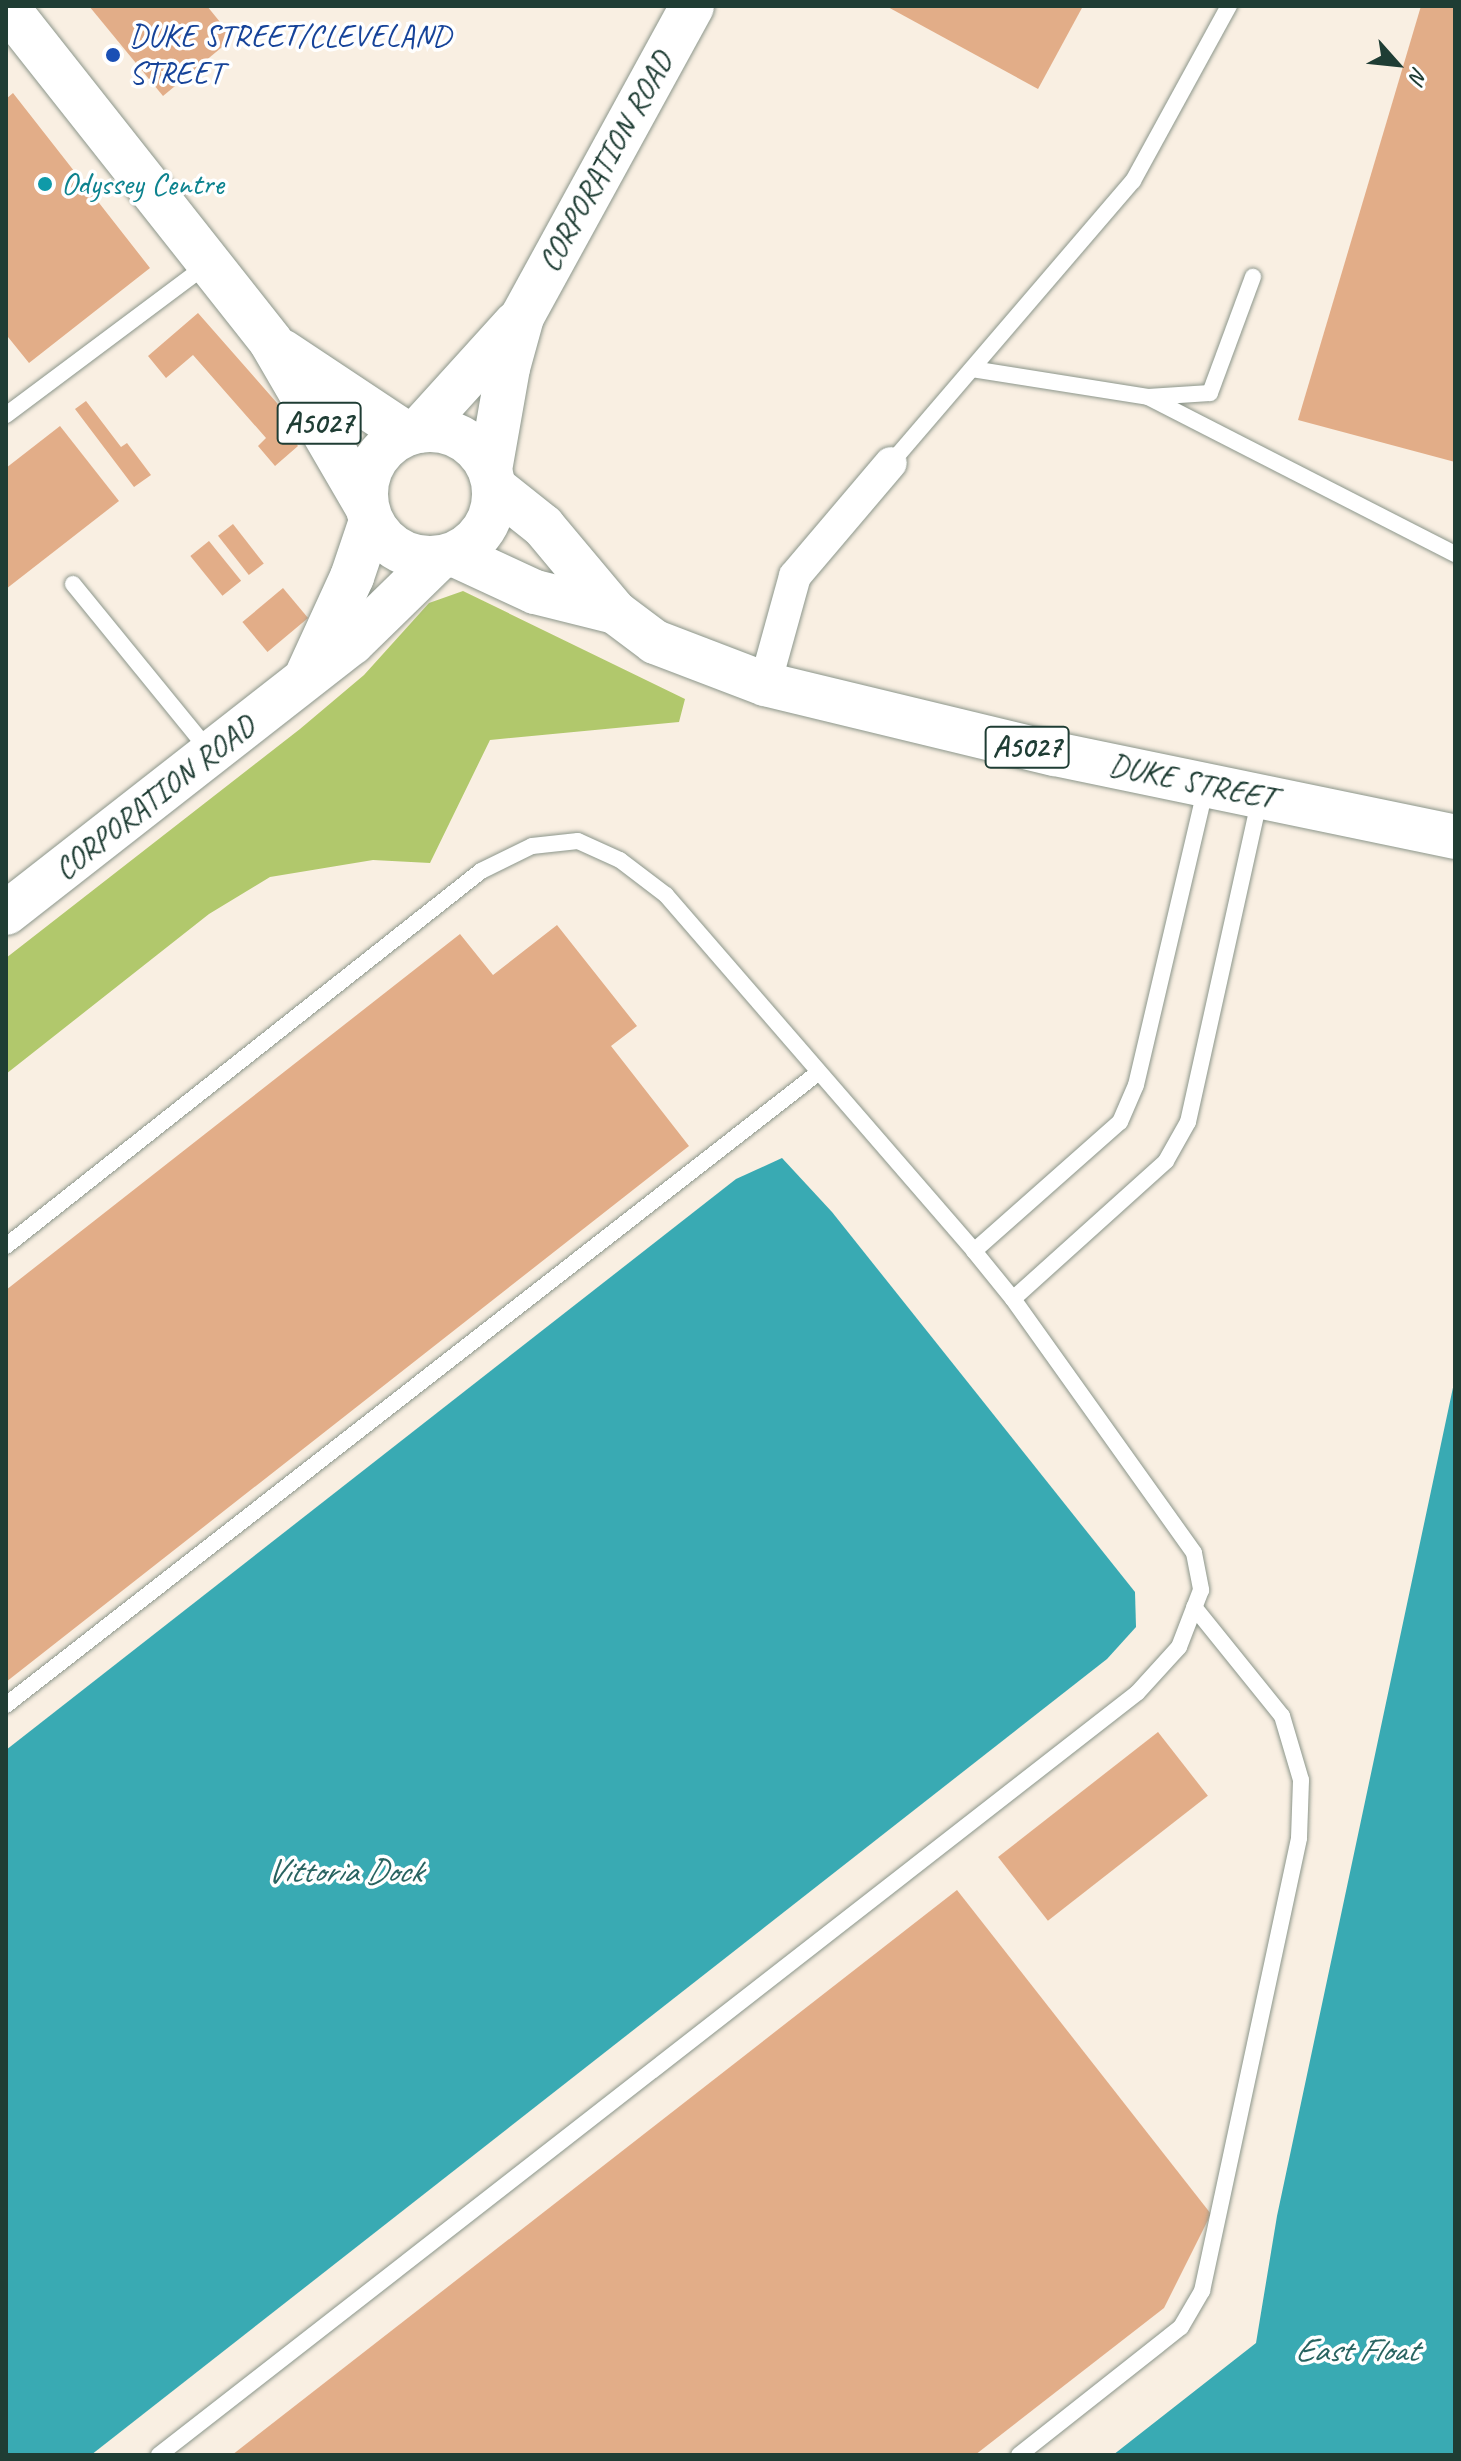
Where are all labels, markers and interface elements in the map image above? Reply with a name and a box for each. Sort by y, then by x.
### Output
place label: DUKE STREET/CLEVELAND STREET [129,18,451,93]
north arrow [1357,24,1437,104]
marker: DUKE STREET/CLEVELAND STREET [104,46,122,64]
street label: CORPORATION ROAD [530,46,682,278]
text: N [1403,62,1434,87]
place label: Odyssey Centre [61,165,224,203]
marker: Odyssey Centre [36,175,54,193]
road number: A5027 [275,397,363,449]
street label: CORPORATION ROAD [47,707,263,889]
road number: A5027 [983,721,1071,773]
street label: DUKE STREET [1106,746,1278,818]
water label: Vittoria Dock [266,1851,422,1891]
water label: East Float [1295,2330,1417,2370]

